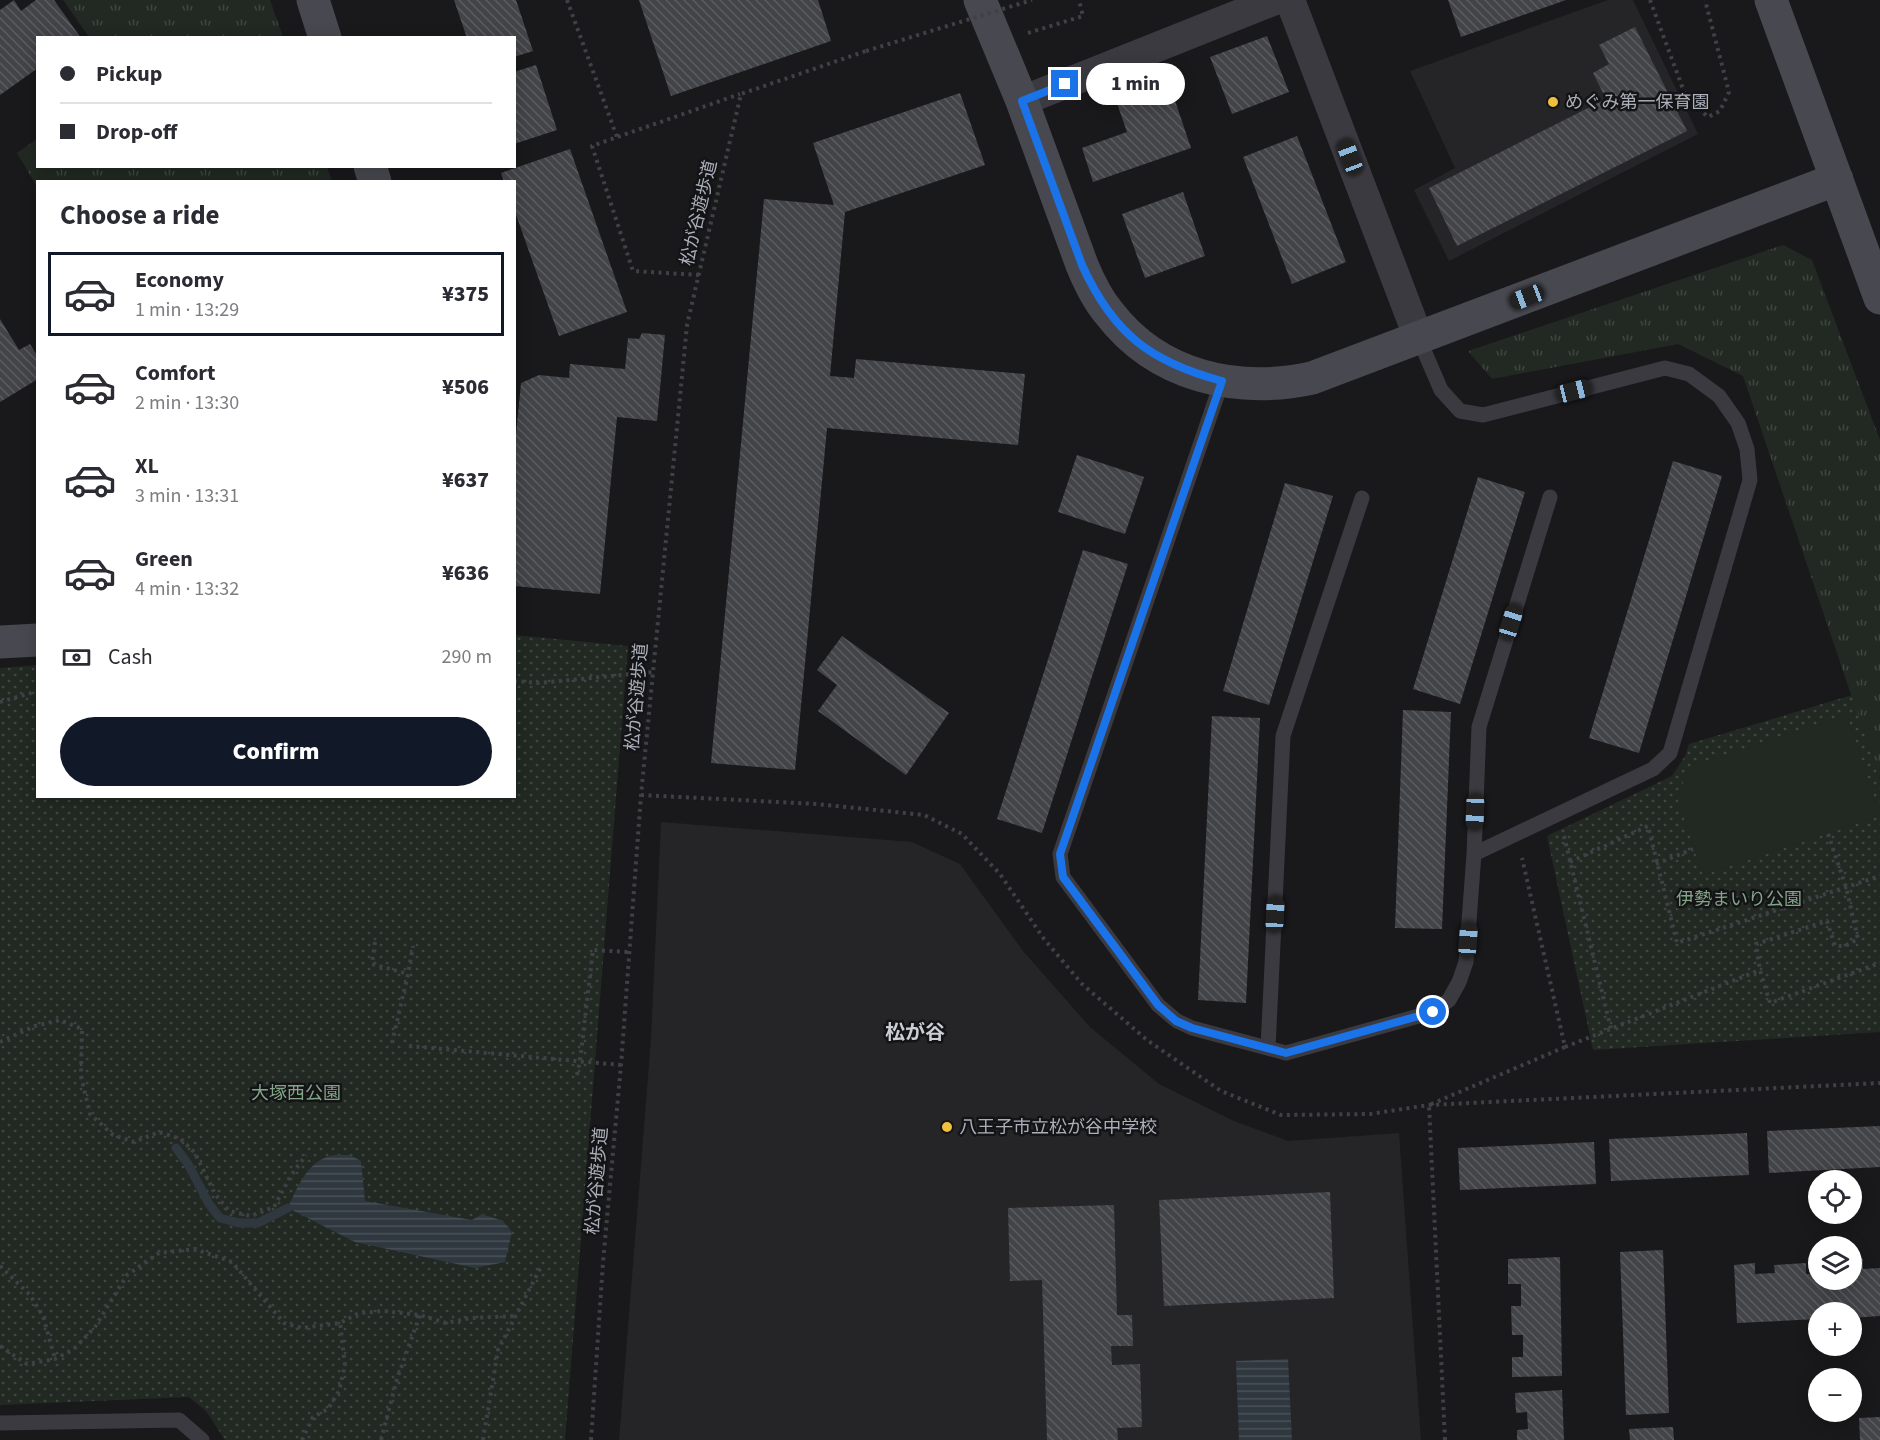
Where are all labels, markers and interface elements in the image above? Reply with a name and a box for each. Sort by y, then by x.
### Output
text: Pickup [96,58,162,90]
callout: 1 min [1086,63,1185,105]
route end [1051,70,1078,97]
text: 1 min [1111,70,1160,98]
place label: めぐみ第一保育園 [1565,90,1710,115]
marker: めぐみ第一保育園 [1546,95,1560,109]
text: Drop-off [96,116,177,148]
car [1335,137,1365,177]
street label: 松が谷遊歩道 [675,158,723,268]
text: Choose a ride [60,196,220,235]
text: Economy [135,264,224,296]
icon: car [63,267,117,321]
text: ¥375 [442,278,489,310]
car [1507,282,1547,312]
text: 1 min · 13:29 [135,296,239,324]
text: Comfort [135,357,216,389]
icon: car [63,360,117,414]
text: ¥506 [442,371,489,403]
car [1554,378,1594,404]
text: 2 min · 13:30 [135,389,239,417]
text: XL [135,450,159,482]
icon: car [63,453,117,507]
text: ¥637 [442,464,489,496]
text: 3 min · 13:31 [135,482,239,510]
text: Green [135,543,193,575]
icon: car [63,546,117,600]
text: ¥636 [442,557,489,589]
text: 4 min · 13:32 [135,575,239,603]
car [1497,602,1525,642]
icon: cash [60,641,93,674]
text: Cash [108,641,153,673]
street label: 松が谷遊歩道 [620,642,654,752]
text: 290 m [442,643,492,671]
button: Confirm [60,717,492,786]
car [1465,794,1485,830]
park label: 伊勢まいり公園 [1676,887,1802,912]
car [1265,896,1285,932]
car [1458,921,1478,959]
route start [1419,998,1446,1025]
district label: 松が谷 [885,1019,945,1047]
park label: 大塚西公園 [251,1081,341,1106]
place label: 八王子市立松が谷中学校 [959,1115,1157,1140]
marker: 八王子市立松が谷中学校 [940,1120,954,1134]
street label: 松が谷遊歩道 [580,1126,614,1236]
map controls [1808,1170,1862,1422]
button: locate [1808,1170,1862,1224]
button: layers [1808,1236,1862,1290]
button: + [1808,1302,1862,1356]
button: − [1808,1368,1862,1422]

